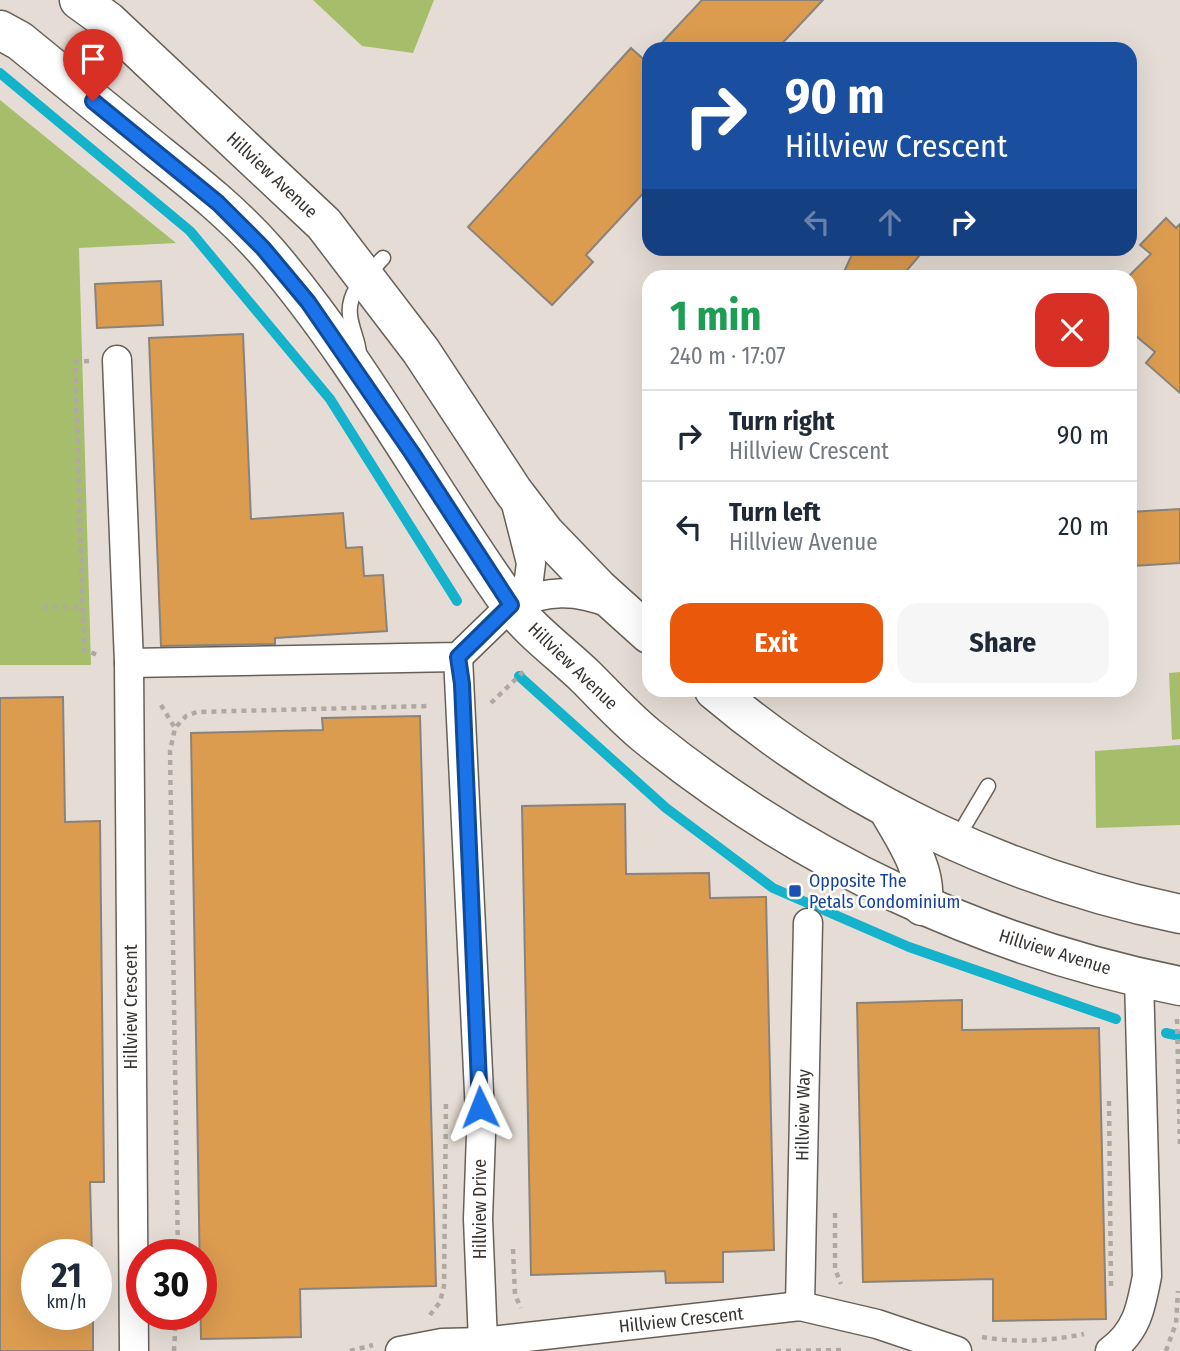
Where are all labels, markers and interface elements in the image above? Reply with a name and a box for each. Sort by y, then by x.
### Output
pin [63,29,123,101]
icon: arrive [74,40,112,78]
text: 90 m [785,67,885,126]
icon: right [670,70,761,161]
street label: Hillview Avenue [222,127,322,223]
text: Hillview Crescent [785,127,1007,165]
icon: left [798,203,836,241]
icon: ahead [871,203,909,241]
icon: right [944,203,982,241]
text: 1 min [670,291,761,341]
button: close [1035,293,1109,367]
text: 240 m · 17:07 [670,342,786,370]
text: Turn right [729,406,835,437]
icon: right [670,417,708,455]
text: 90 m [1057,420,1109,451]
text: Hillview Crescent [729,437,889,465]
text: Turn left [729,497,821,528]
icon: left [670,508,708,546]
text: 20 m [1058,511,1109,542]
text: Hillview Avenue [729,528,878,556]
button: Exit [670,603,883,683]
button: Share [897,603,1109,683]
street label: Hillview Avenue [524,618,623,714]
place label: Opposite The Petals Condominium [809,870,960,913]
marker: Opposite The Petals Condominium [787,883,803,899]
street label: Hillview Avenue [996,924,1114,980]
street label: Hillview Crescent [120,944,142,1070]
street label: Hillview Way [791,1069,815,1161]
position arrow [443,1070,517,1144]
street label: Hillview Drive [469,1159,491,1259]
speed limit sign: 30 [126,1239,217,1330]
text: 21 [51,1254,82,1296]
text: km/h [46,1291,87,1313]
street label: Hillview Crescent [618,1303,744,1337]

